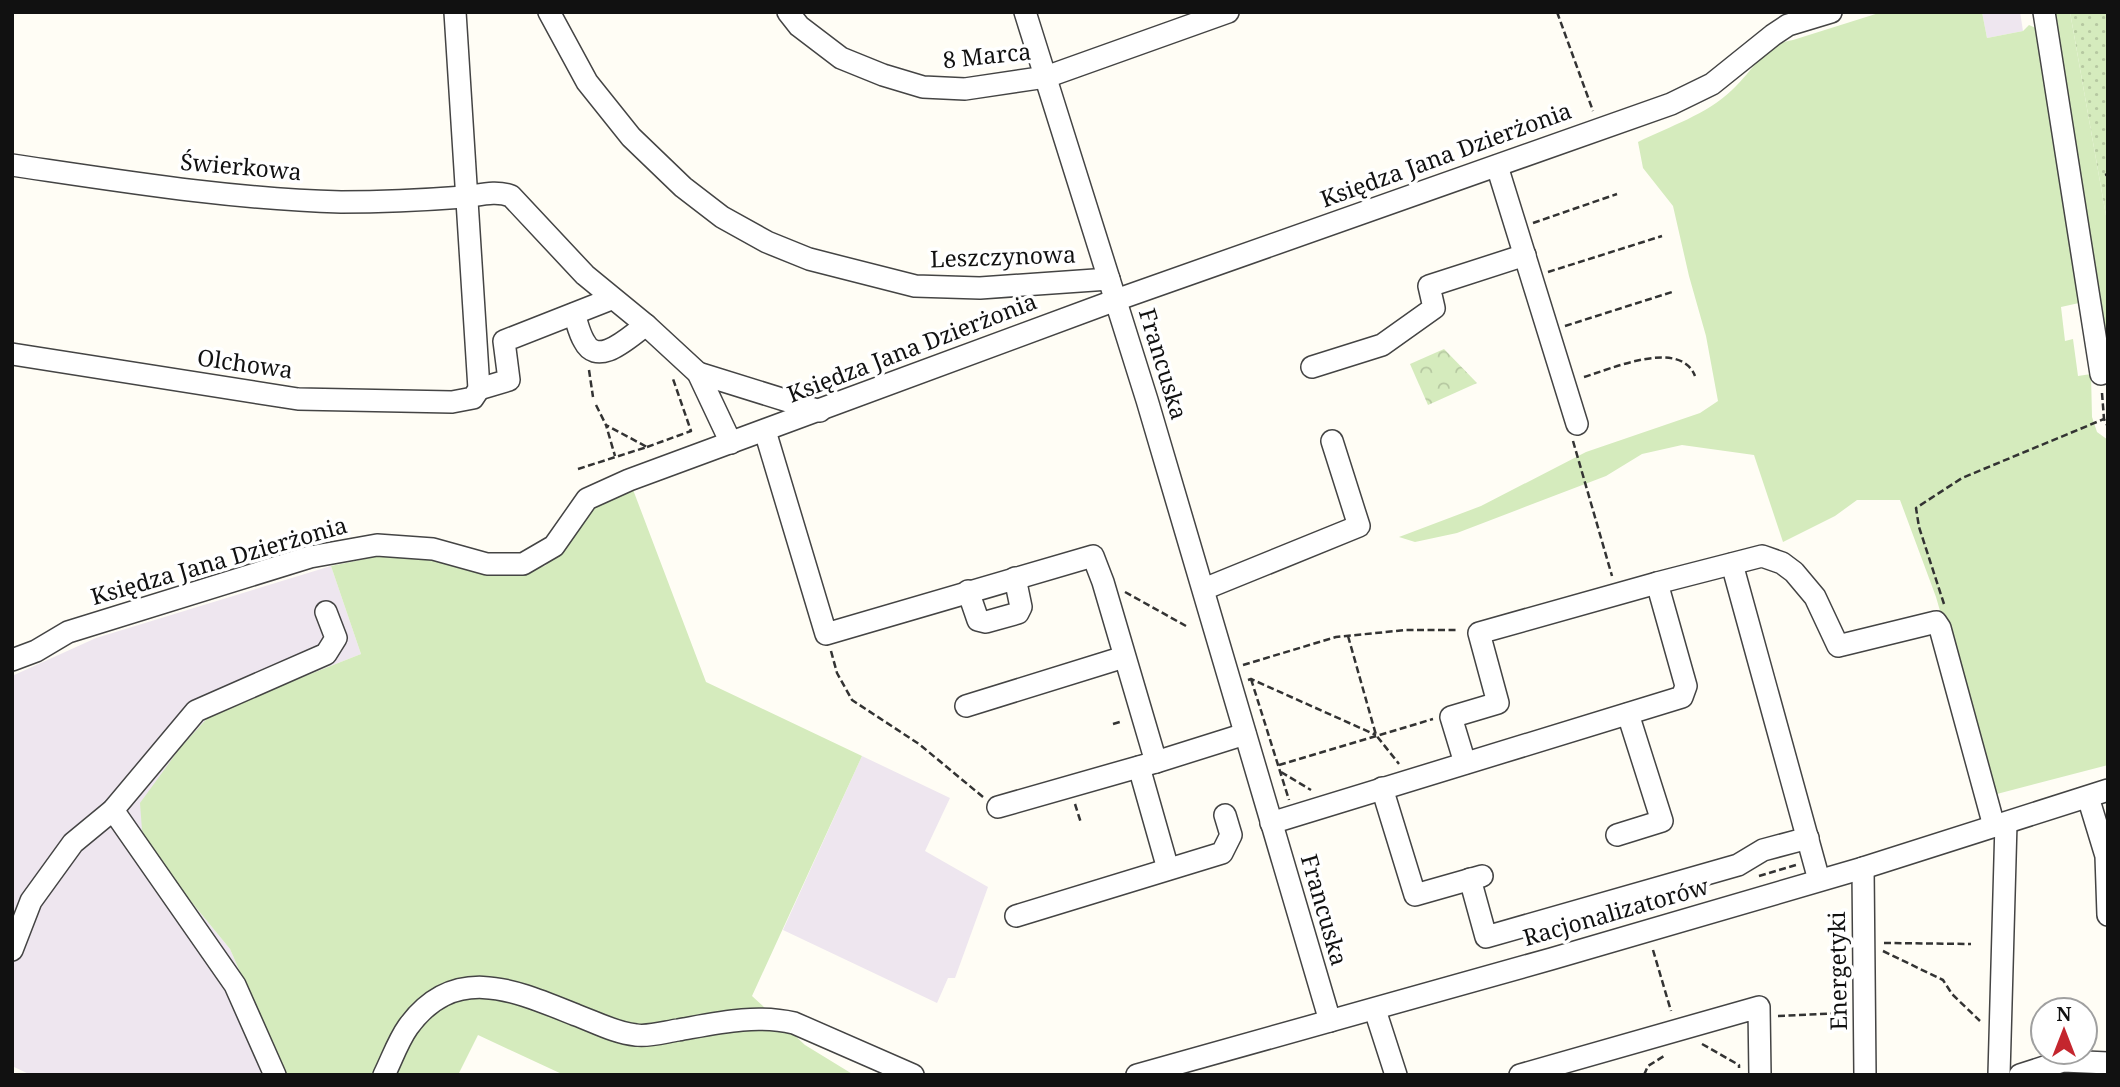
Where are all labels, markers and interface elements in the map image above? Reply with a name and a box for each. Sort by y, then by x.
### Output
street label: 8 Marca [941,34,1033,76]
street label: Księdza Jana Dzierżonia [1316,94,1576,214]
street label: Świerkowa [179,145,303,187]
street label: Leszczynowa [930,237,1076,275]
street label: Księdza Jana Dzierżonia [782,285,1041,409]
street label: Francuska [1132,304,1196,423]
street label: Olchowa [195,340,295,386]
street label: Księdza Jana Dzierżonia [87,508,351,612]
street label: Francuska [1294,850,1356,969]
street label: Racjonalizatorów [1519,869,1712,953]
street label: Energetyki [1820,911,1854,1031]
north arrow [2029,996,2099,1066]
text: N [2057,1001,2072,1027]

